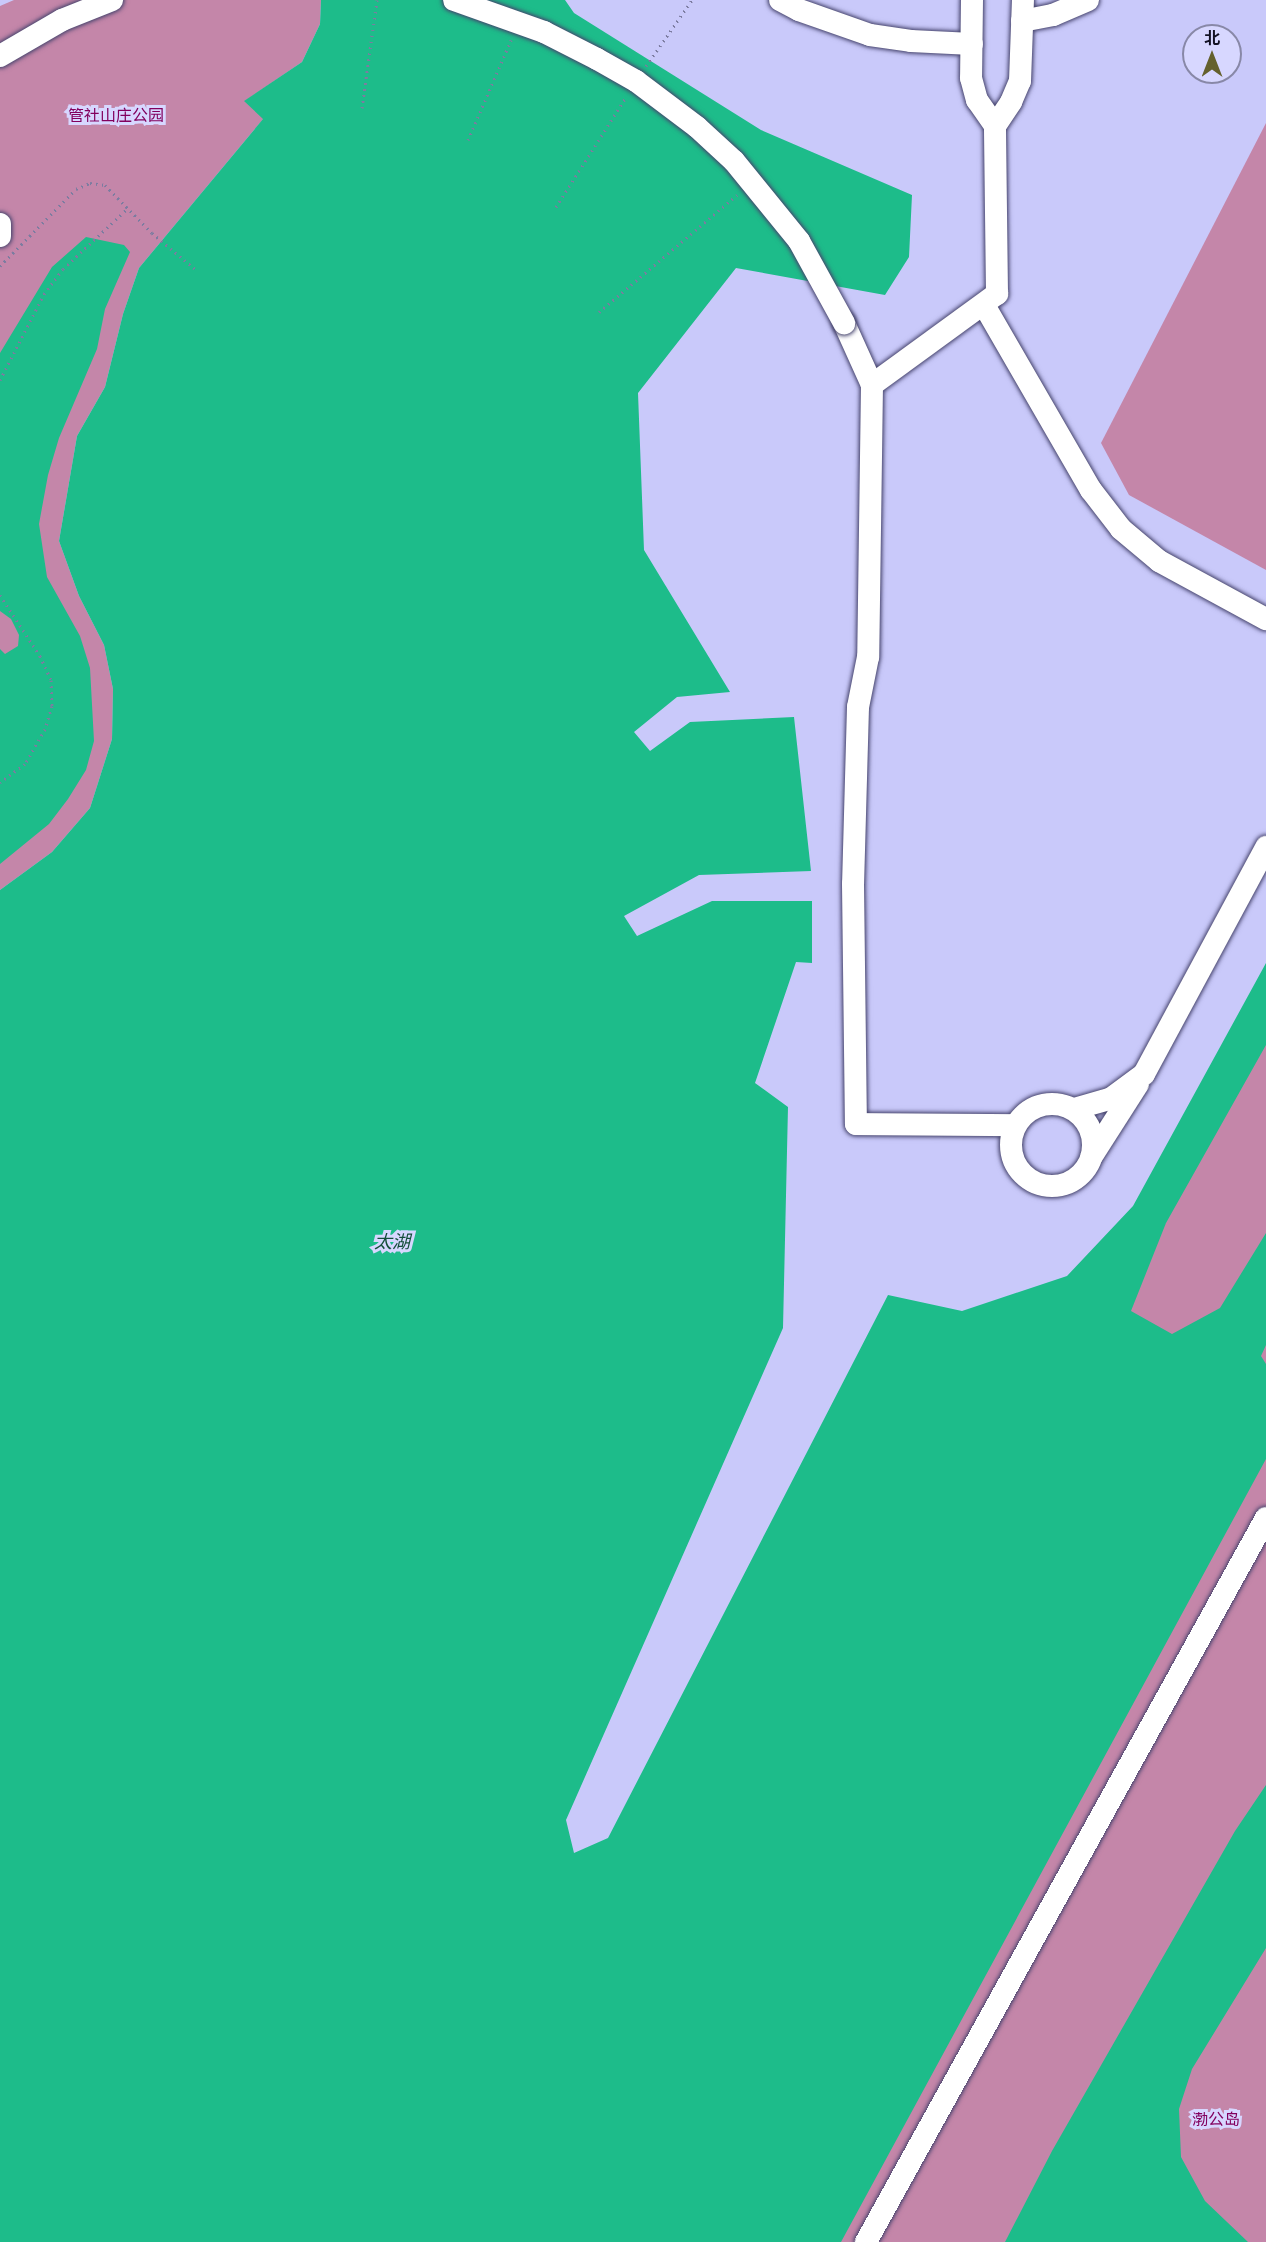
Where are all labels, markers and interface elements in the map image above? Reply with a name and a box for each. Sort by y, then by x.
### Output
north arrow [1182,24,1242,84]
text: 北 [1204,29,1220,47]
park label: 管社山庄公园 [68,105,164,125]
water label: 太湖 [374,1231,410,1253]
park label: 渤公岛 [1192,2109,1240,2129]

